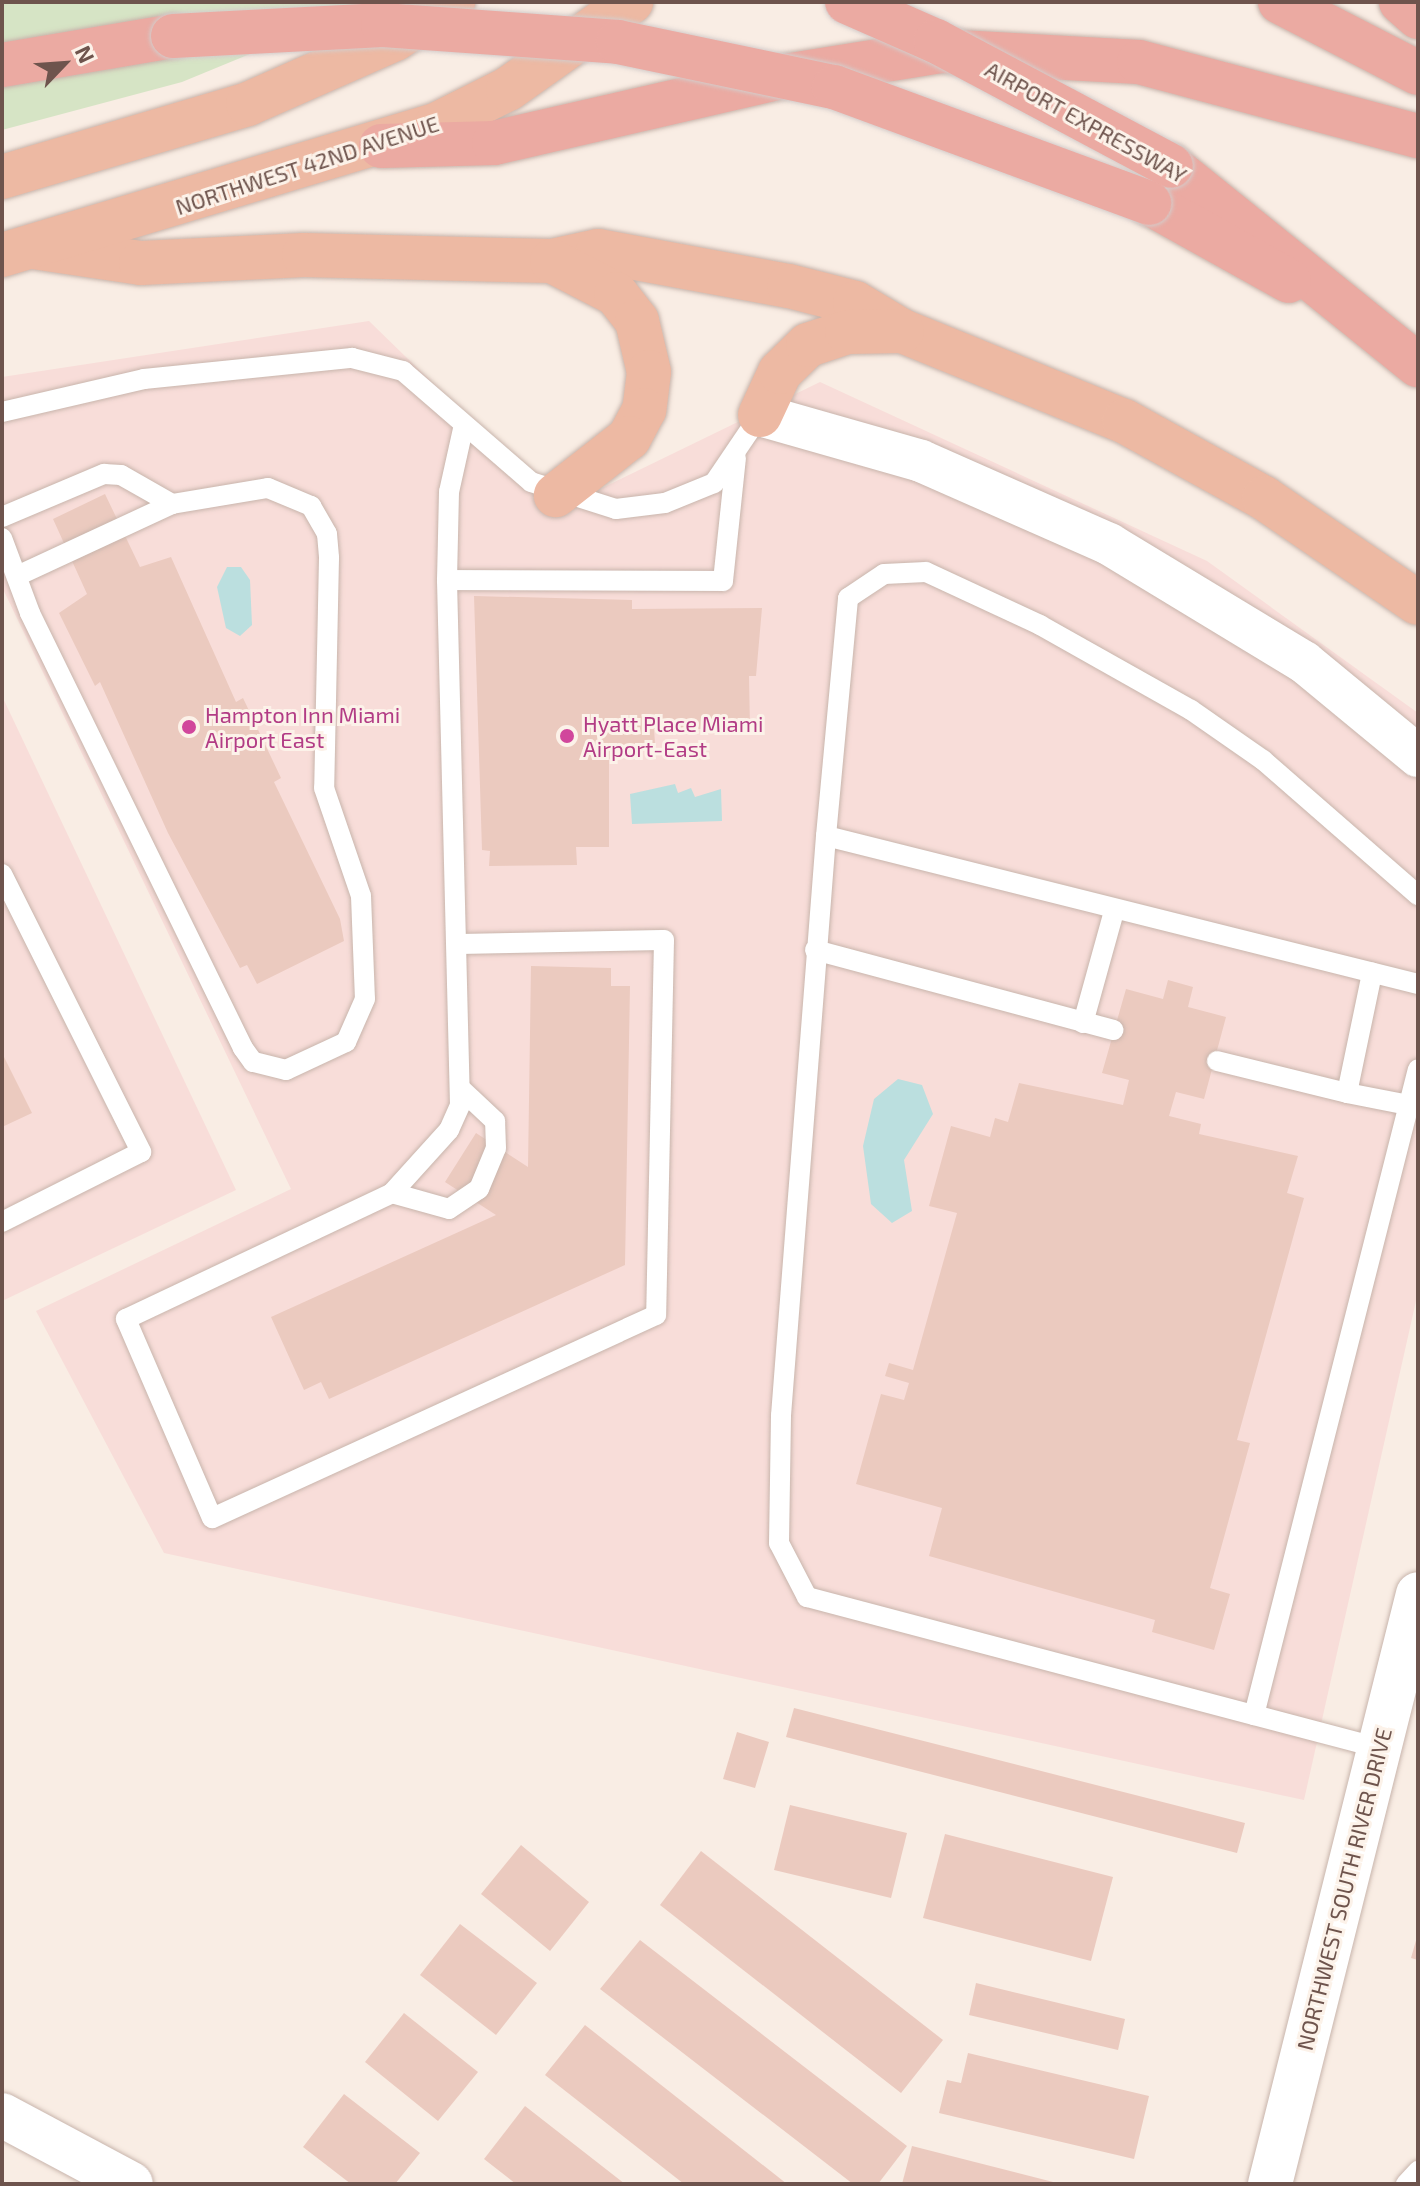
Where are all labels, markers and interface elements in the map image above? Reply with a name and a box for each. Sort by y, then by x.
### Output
north arrow [24,24,104,104]
text: N [71,41,101,67]
street label: AIRPORT EXPRESSWAY [981,56,1191,188]
street label: NORTHWEST 42ND AVENUE [172,110,442,220]
place label: Hampton Inn Miami Airport East [205,701,400,752]
place label: Hyatt Place Miami Airport-East [583,710,763,762]
marker: Hampton Inn Miami Airport East [180,718,198,736]
marker: Hyatt Place Miami Airport-East [558,727,576,745]
street label: NORTHWEST SOUTH RIVER DRIVE [1291,1725,1397,2053]

